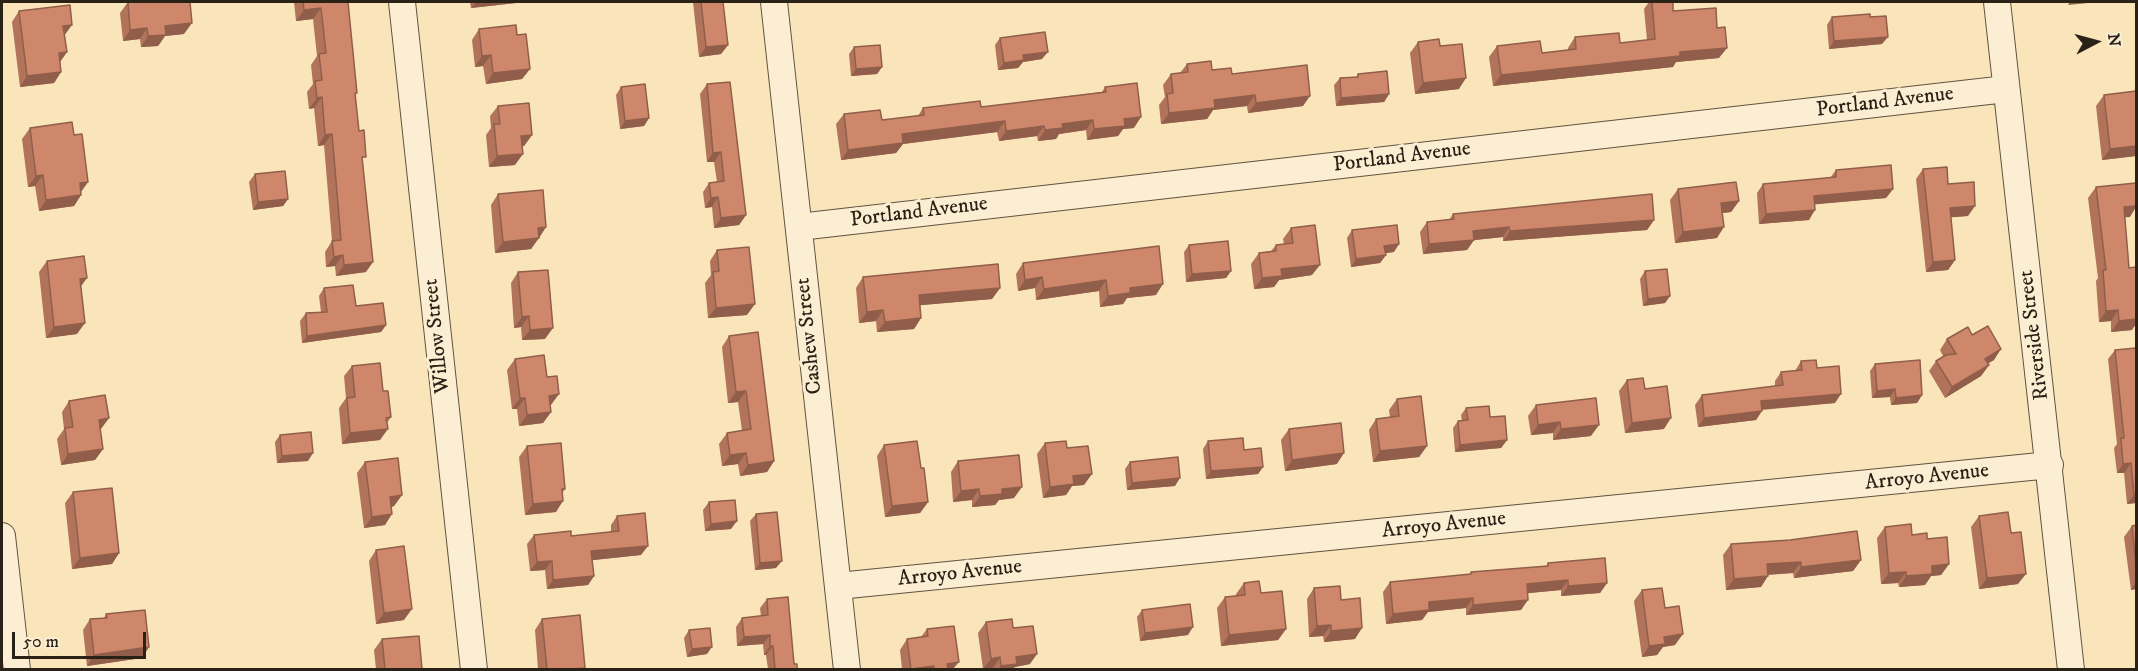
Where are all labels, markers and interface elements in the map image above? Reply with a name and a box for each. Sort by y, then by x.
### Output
north arrow [2066,12,2126,72]
text: N [2103,33,2125,48]
street label: Portland Avenue [1815,82,1955,124]
street label: Portland Avenue [1332,137,1472,179]
street label: Portland Avenue [849,192,989,234]
street label: Riverside Street [2015,269,2055,401]
street label: Cashew Street [791,276,829,396]
street label: Willow Street [419,278,457,394]
street label: Arroyo Avenue [1864,459,1990,497]
street label: Arroyo Avenue [1381,507,1507,545]
street label: Arroyo Avenue [897,555,1023,593]
scale bar [15,620,148,658]
text: 50 m [23,631,59,653]

